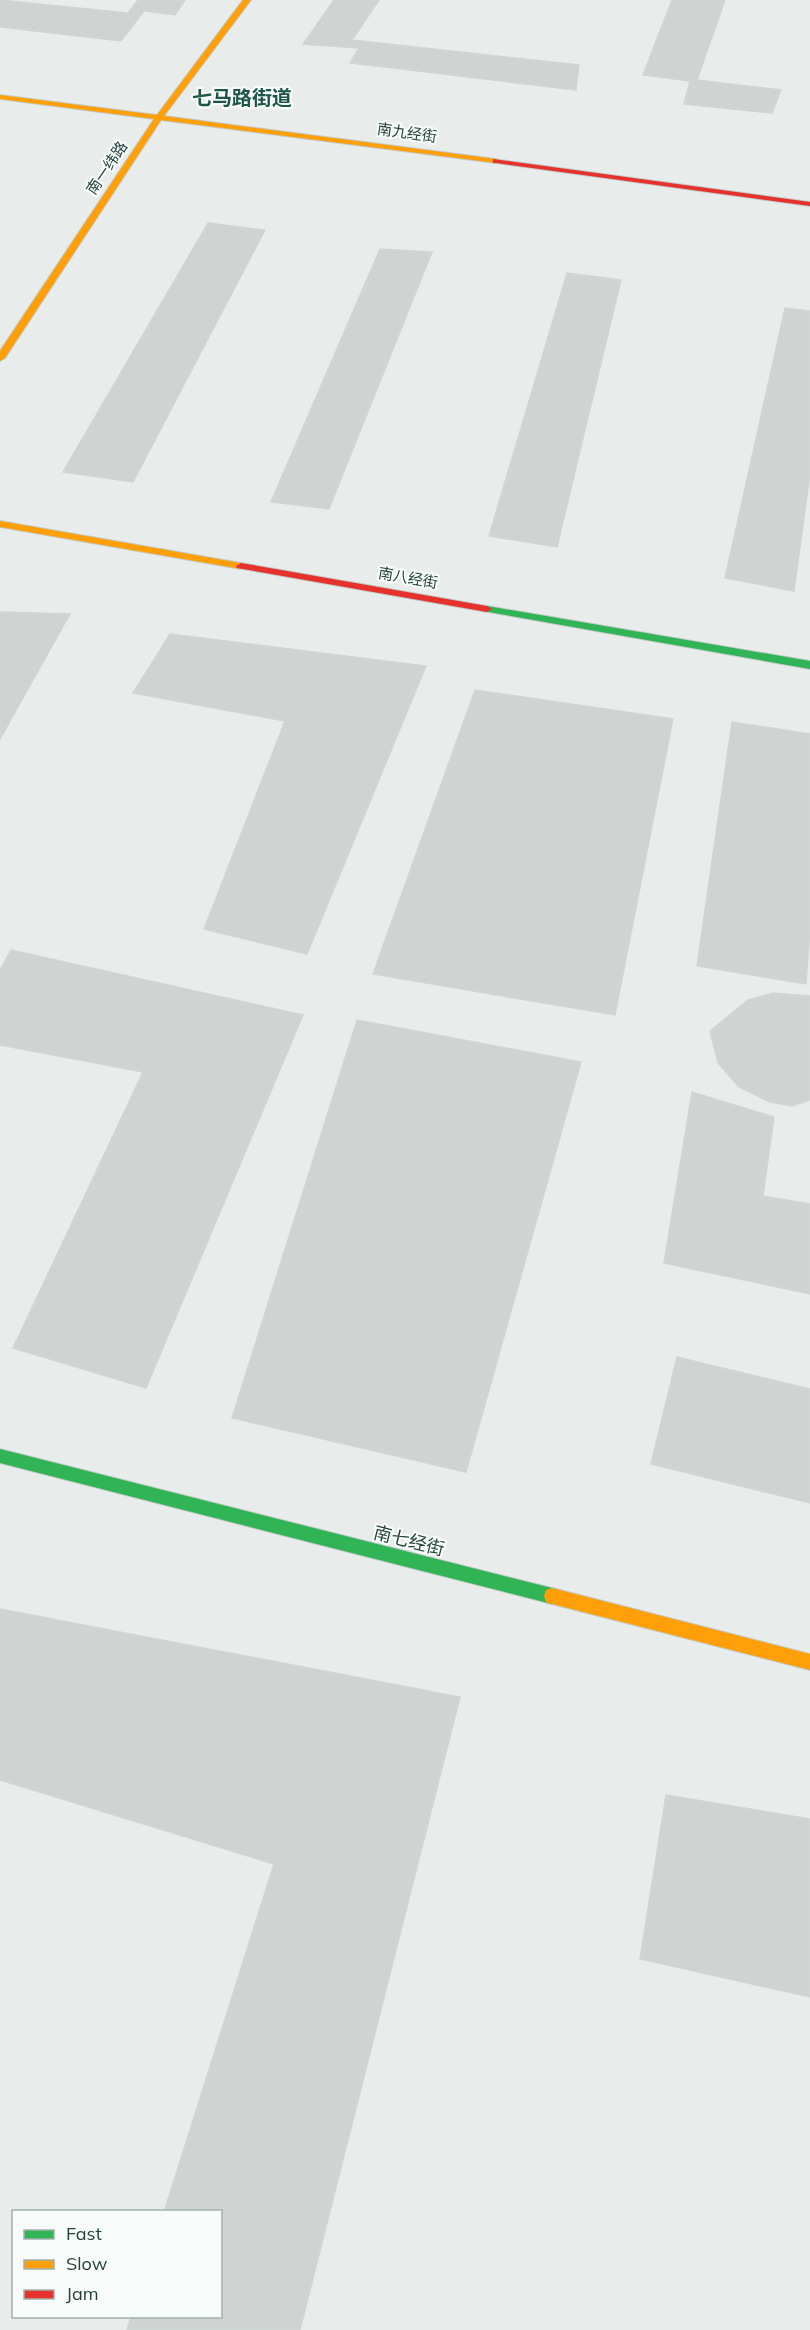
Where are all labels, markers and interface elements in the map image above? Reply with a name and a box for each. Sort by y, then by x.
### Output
district label: 七马路街道 [192,85,292,110]
street label: 南九经街 [376,119,438,146]
street label: 南一纬路 [82,138,131,198]
street label: 南八经街 [377,563,439,592]
street label: 南七经街 [371,1521,447,1560]
legend [12,2210,222,2318]
text: Fast [66,2222,102,2245]
text: Slow [66,2252,108,2275]
text: Jam [66,2282,99,2305]

